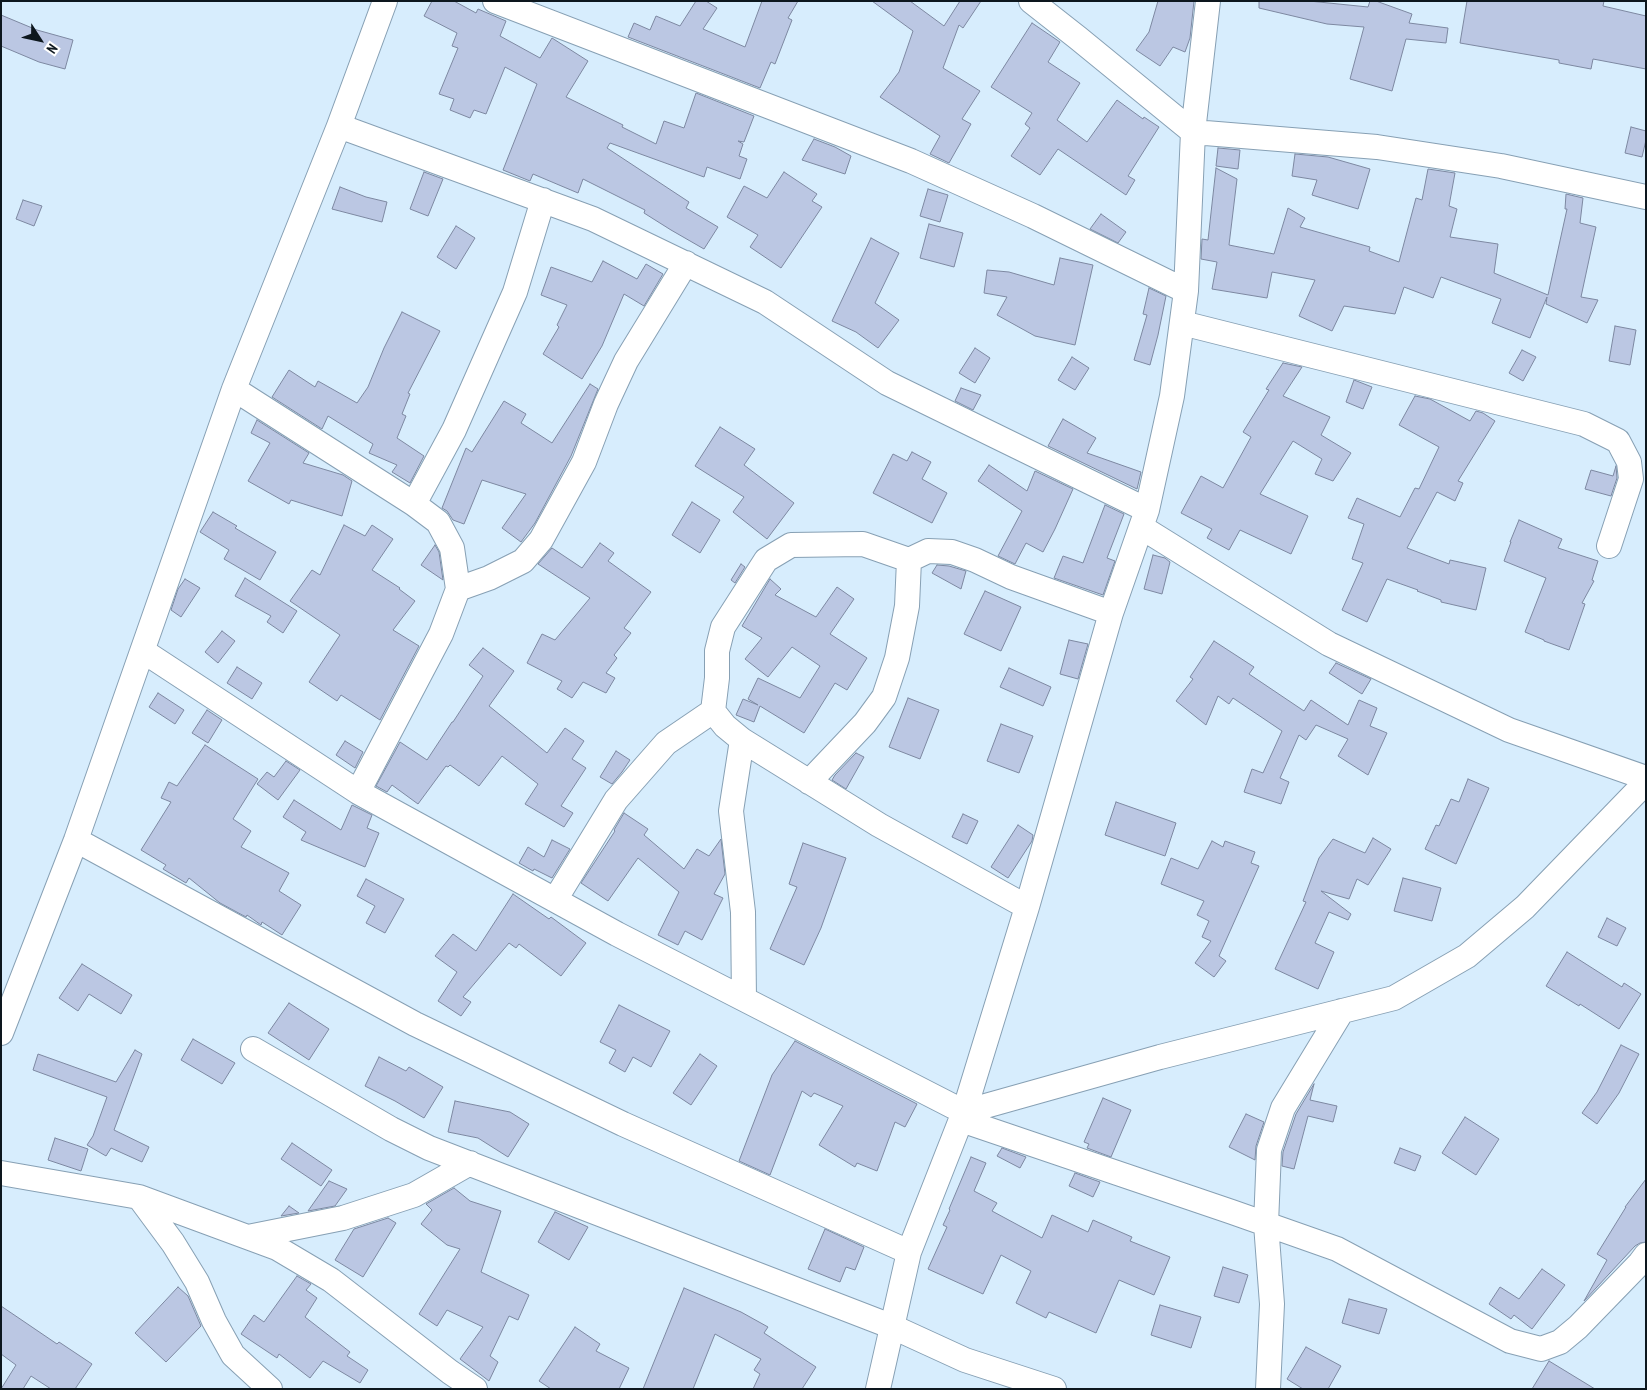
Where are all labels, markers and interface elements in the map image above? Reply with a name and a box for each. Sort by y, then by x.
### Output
north arrow [15,15,65,65]
text: N [43,40,62,57]

